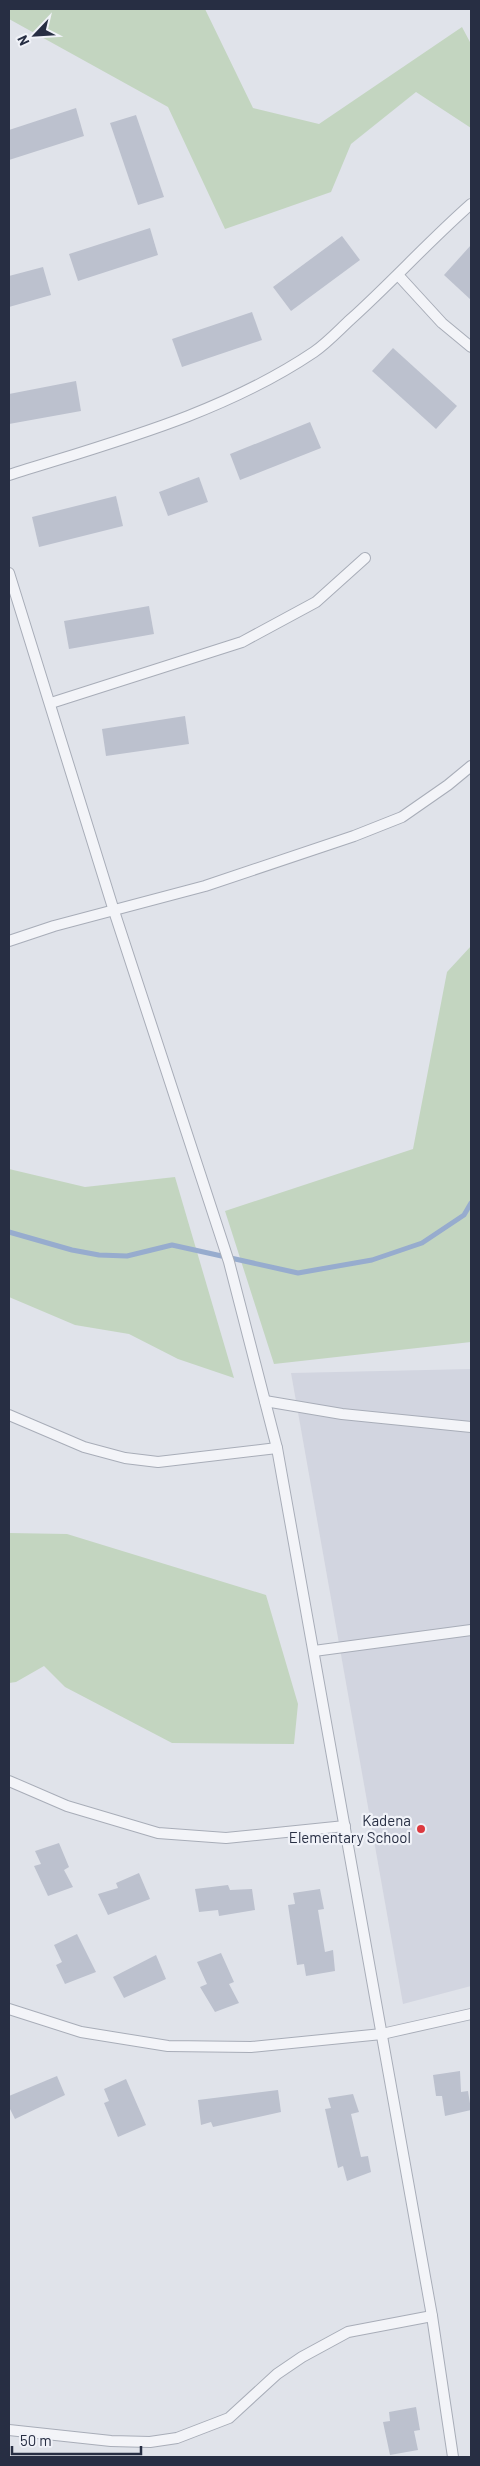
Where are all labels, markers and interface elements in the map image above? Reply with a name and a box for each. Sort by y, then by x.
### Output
north arrow [10,10,60,60]
text: N [13,33,32,49]
place label: Kadena Elementary School [289,1811,411,1846]
marker: Kadena Elementary School [415,1823,427,1835]
scale bar [12,2424,141,2456]
text: 50 m [20,2431,52,2449]

